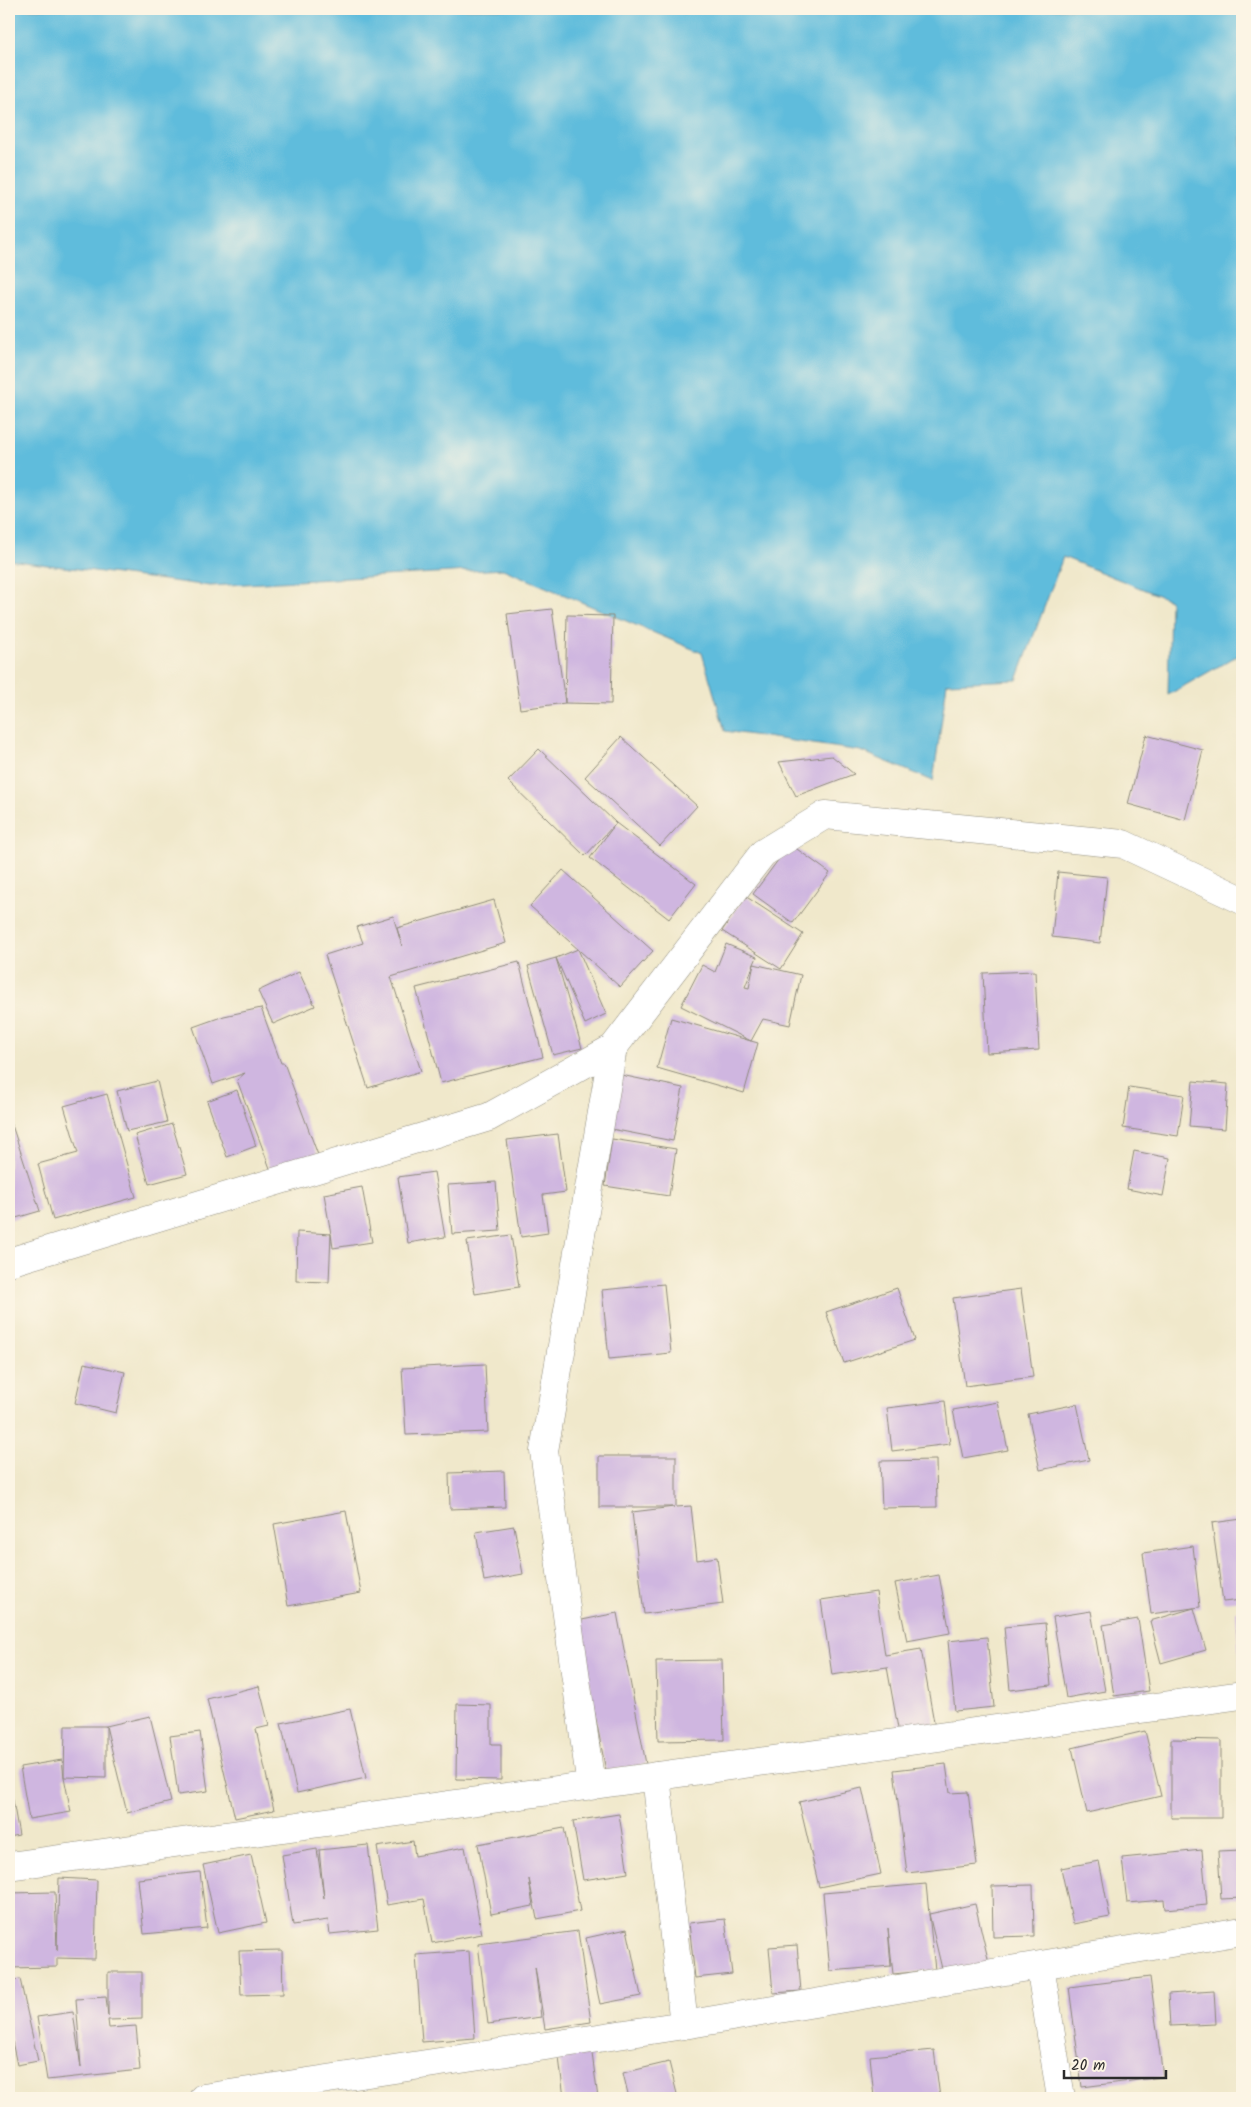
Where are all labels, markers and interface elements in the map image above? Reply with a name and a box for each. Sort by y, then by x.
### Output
scale bar [1064,2047,1166,2079]
text: 20 m [1071,2054,1105,2078]

